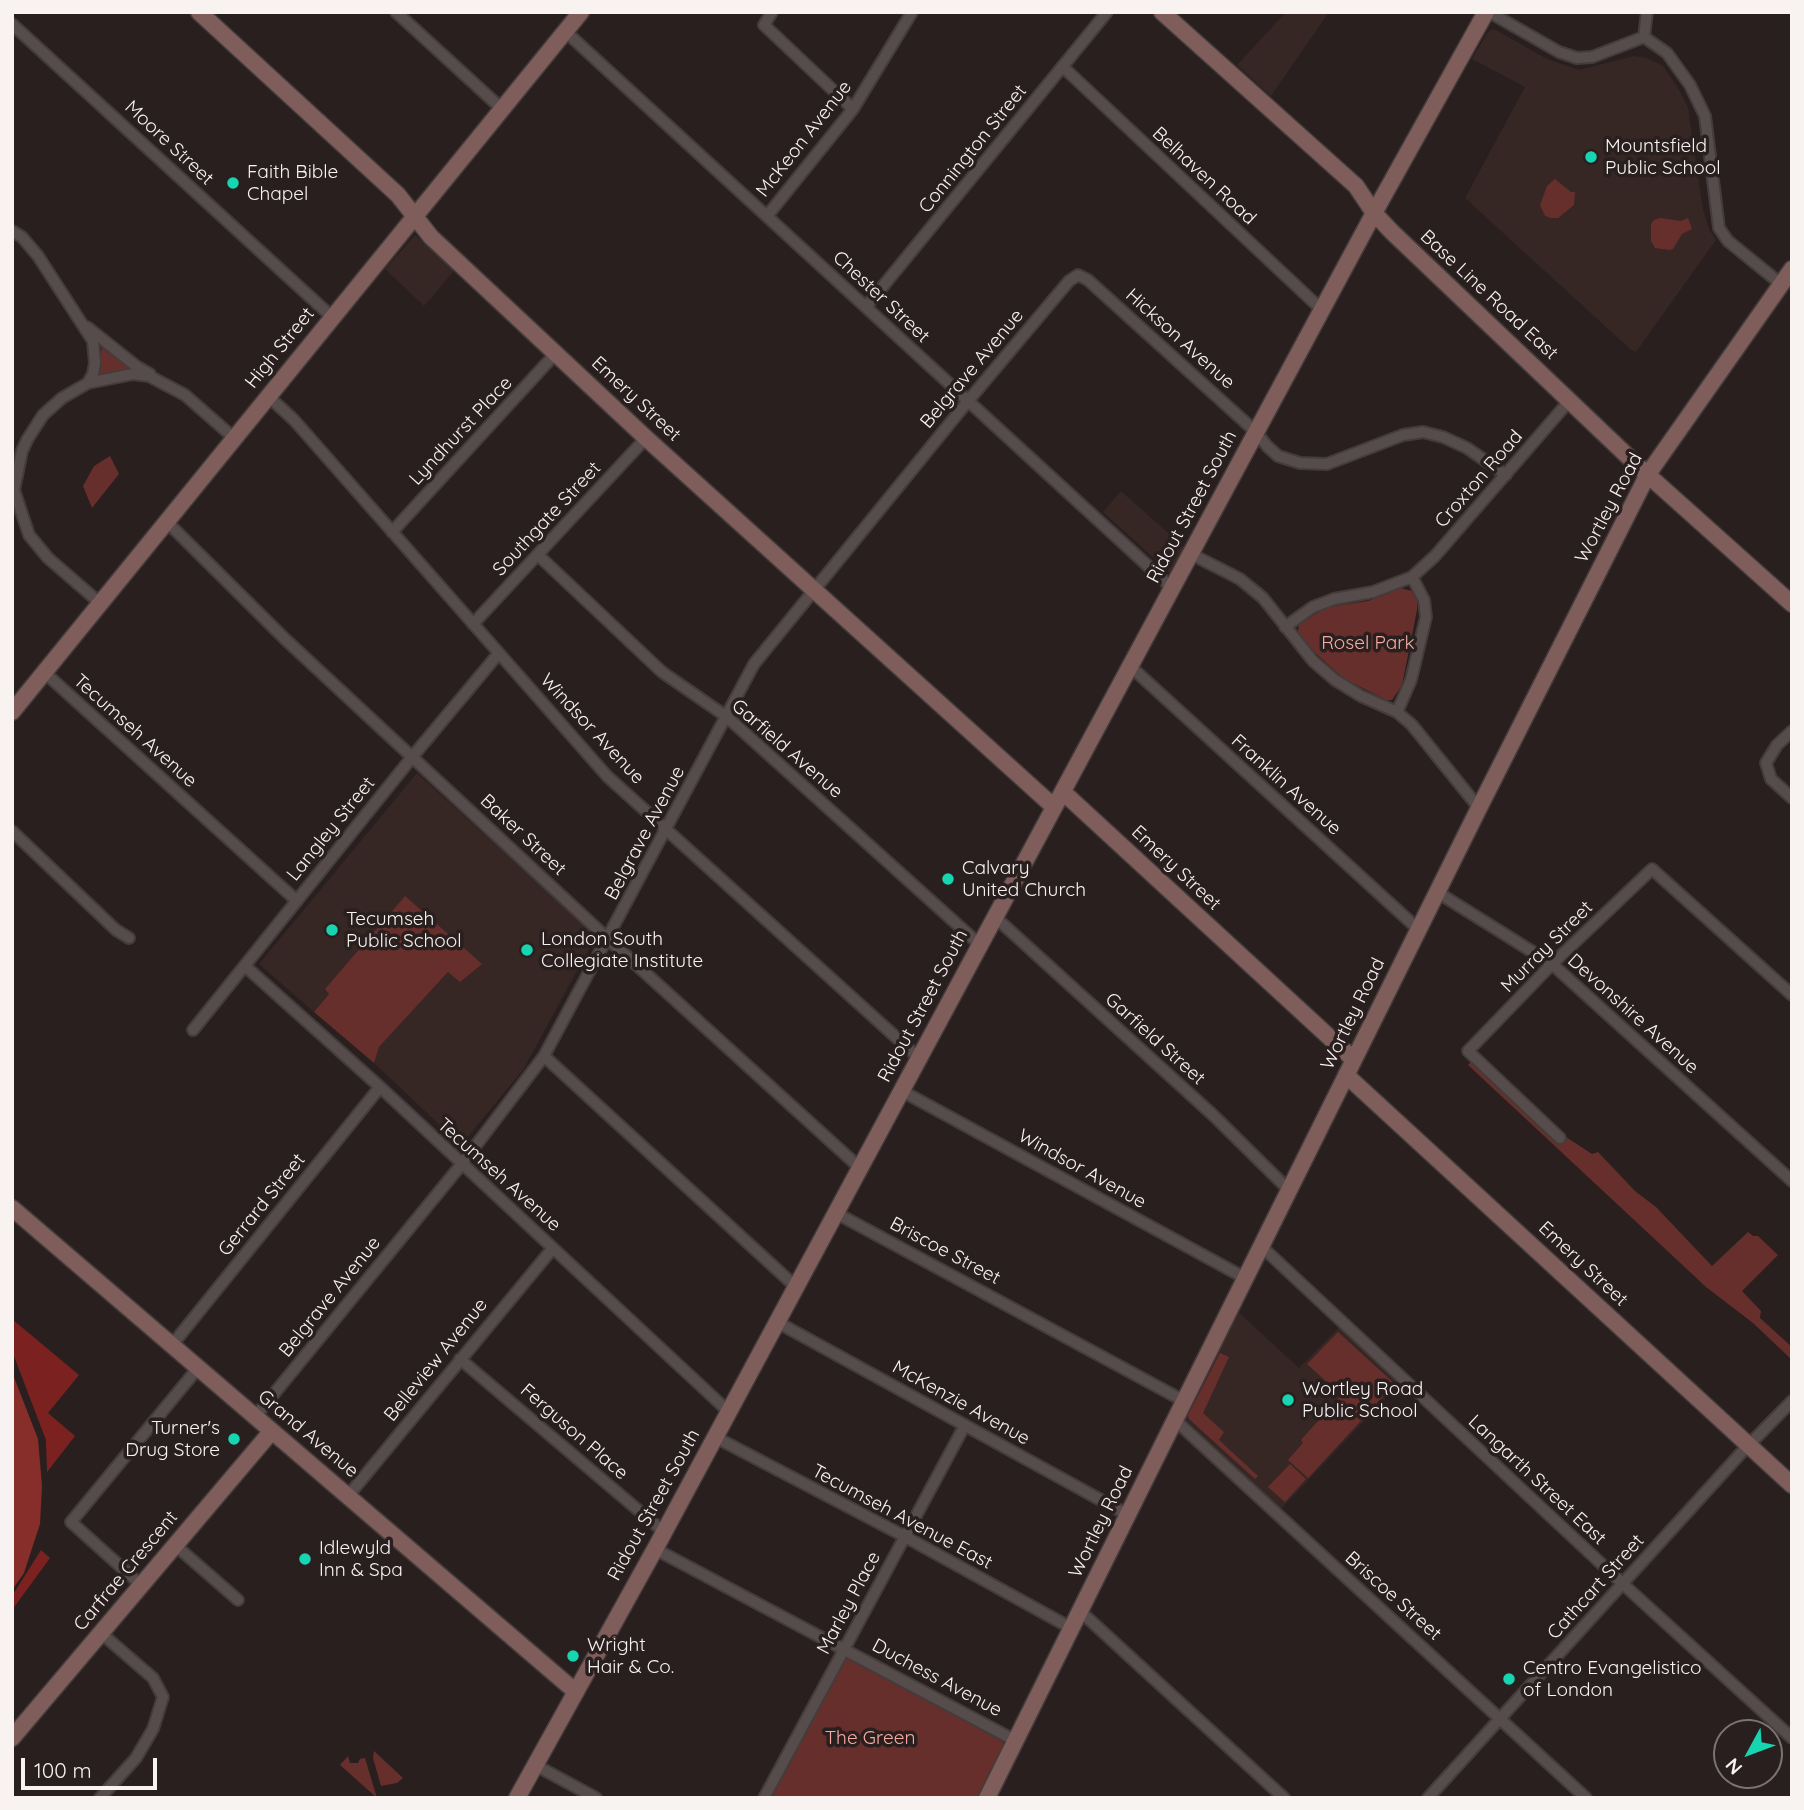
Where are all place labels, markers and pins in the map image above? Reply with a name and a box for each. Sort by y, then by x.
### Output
place label: Mountsfield Public School [1605,135,1721,179]
marker: Mountsfield Public School [1583,149,1599,165]
place label: Faith Bible Chapel [247,161,338,205]
marker: Faith Bible Chapel [225,175,241,191]
place label: Calvary United Church [962,857,1086,901]
marker: Calvary United Church [940,871,956,887]
place label: Tecumseh Public School [346,908,462,952]
marker: Tecumseh Public School [324,922,340,938]
place label: London South Collegiate Institute [541,928,703,972]
marker: London South Collegiate Institute [519,942,535,958]
place label: Wortley Road Public School [1302,1378,1423,1422]
marker: Wortley Road Public School [1280,1392,1296,1408]
place label: Turner's Drug Store [125,1417,220,1461]
marker: Turner's Drug Store [226,1431,242,1447]
place label: Idlewyld Inn & Spa [319,1537,403,1581]
marker: Idlewyld Inn & Spa [297,1551,313,1567]
place label: Wright Hair & Co. [587,1634,674,1678]
marker: Wright Hair & Co. [565,1648,581,1664]
place label: Centro Evangelistico of London [1523,1657,1702,1701]
marker: Centro Evangelistico of London [1501,1671,1517,1687]

